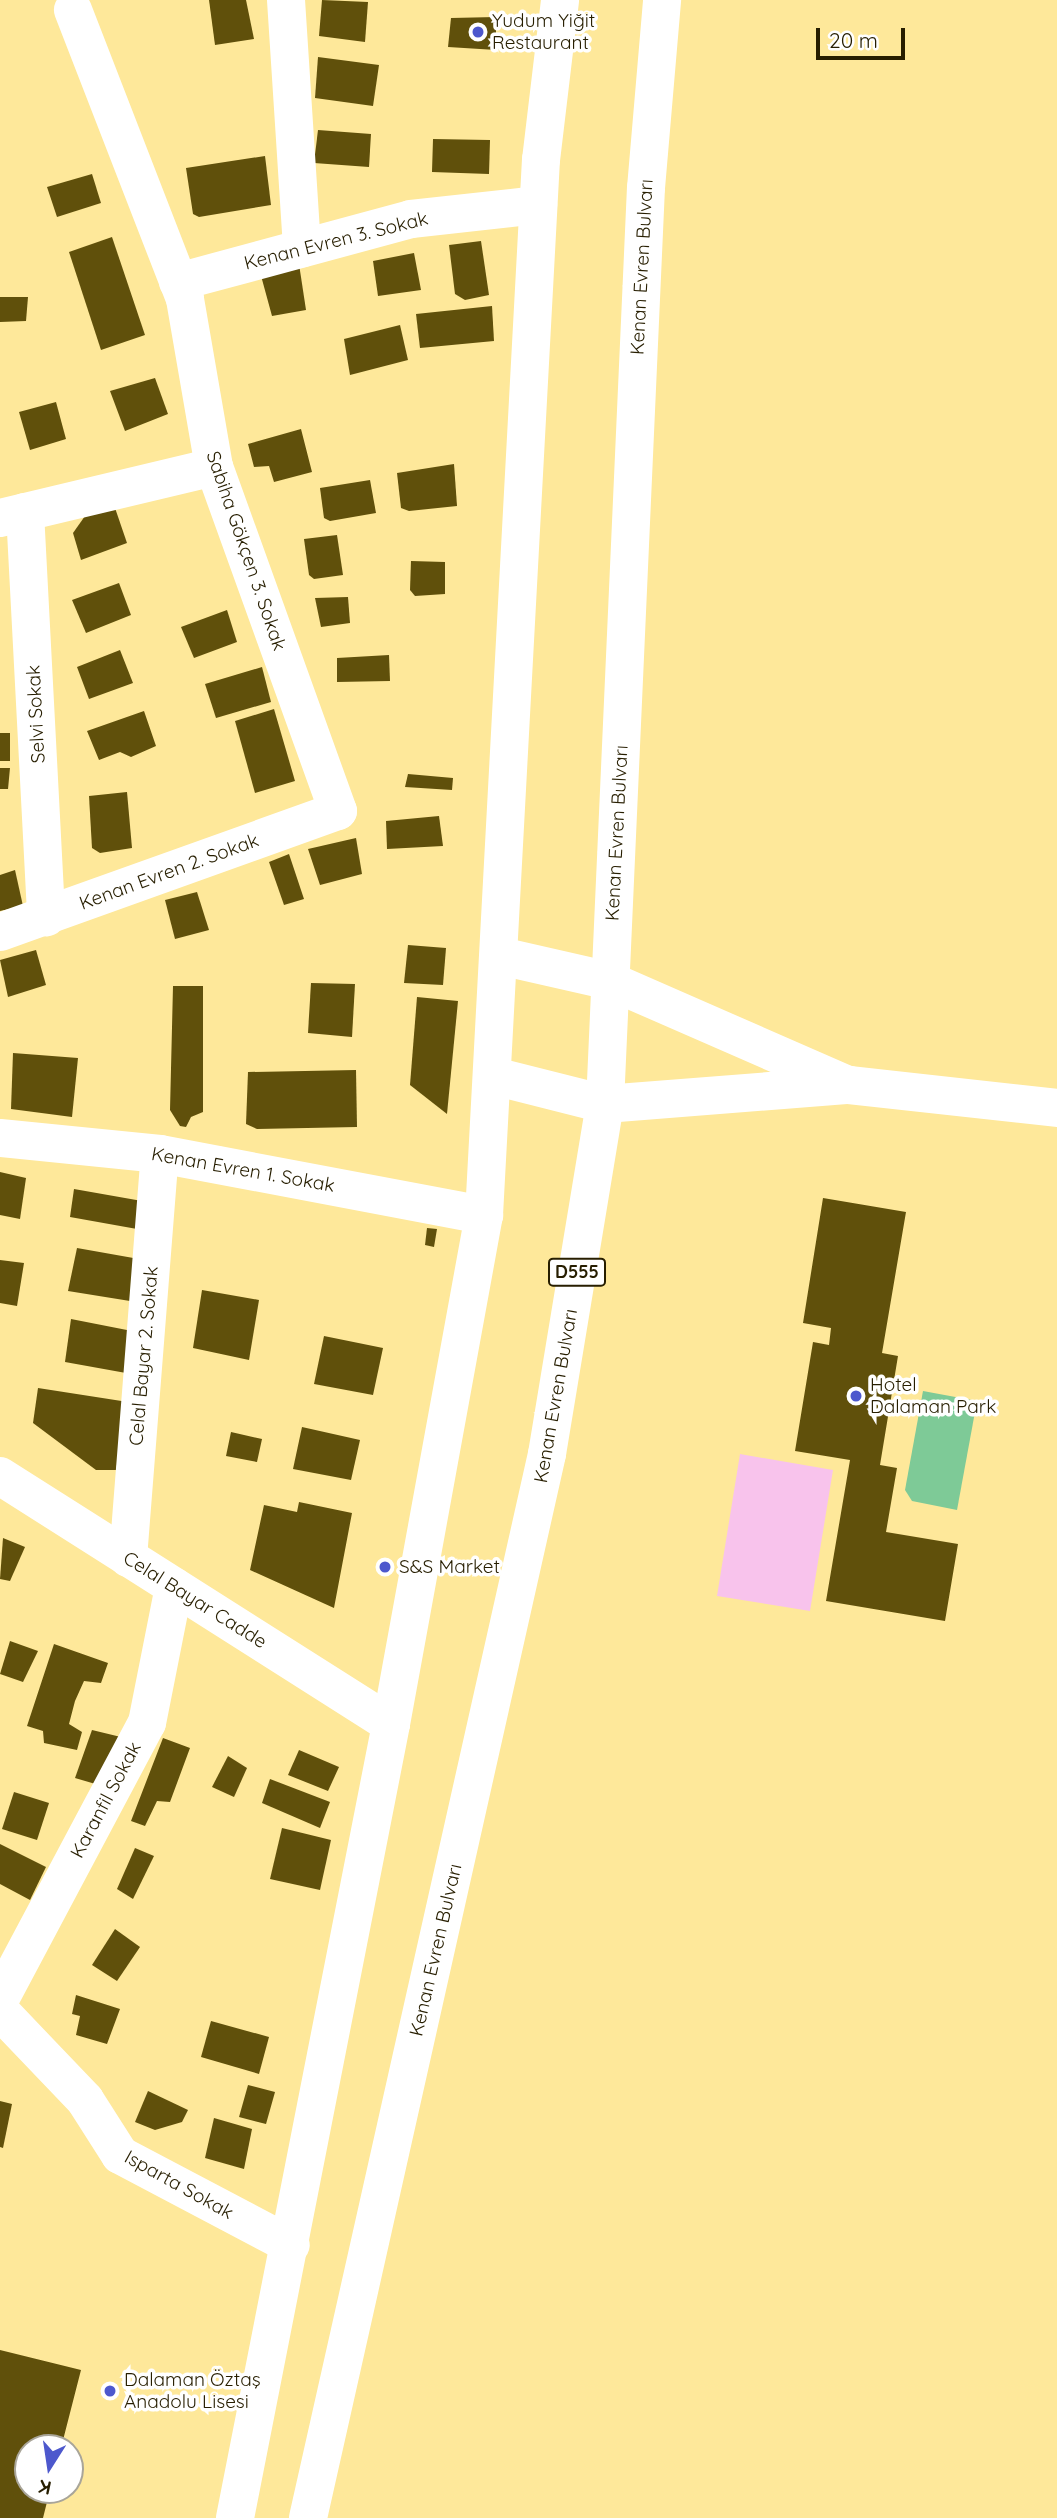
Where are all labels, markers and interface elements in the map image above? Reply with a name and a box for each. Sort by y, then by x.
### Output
place label: Yudum Yiğit Restaurant [492,10,595,54]
scale bar [819,14,908,58]
marker: Yudum Yiğit Restaurant [470,24,486,40]
text: 20 m [829,27,878,53]
street label: Kenan Evren Bulvarı [626,178,658,356]
street label: Kenan Evren 3. Sokak [242,207,430,275]
street label: Sabiha Gökçen 3. Sokak [201,448,291,654]
street label: Selvi Sokak [22,664,50,764]
street label: Kenan Evren Bulvarı [601,744,633,922]
street label: Kenan Evren 2. Sokak [76,829,262,915]
street label: Kenan Evren 1. Sokak [150,1143,336,1197]
road number: D555 [547,1258,607,1287]
street label: Celal Bayar 2. Sokak [125,1265,163,1447]
street label: Kenan Evren Bulvarı [529,1307,583,1485]
place label: Hotel Dalaman Park [870,1374,996,1418]
marker: Hotel Dalaman Park [848,1388,864,1404]
street label: Celal Bayar Cadde [119,1547,271,1653]
place label: S&S Market [399,1556,500,1578]
marker: S&S Market [377,1559,393,1575]
street label: Karanfil Sokak [66,1738,146,1862]
street label: Kenan Evren Bulvarı [405,1862,467,2038]
street label: Isparta Sokak [121,2146,237,2224]
place label: Dalaman Öztaş Anadolu Lisesi [124,2369,261,2413]
marker: Dalaman Öztaş Anadolu Lisesi [102,2383,118,2399]
north arrow [14,2434,84,2504]
text: K [36,2475,54,2501]

